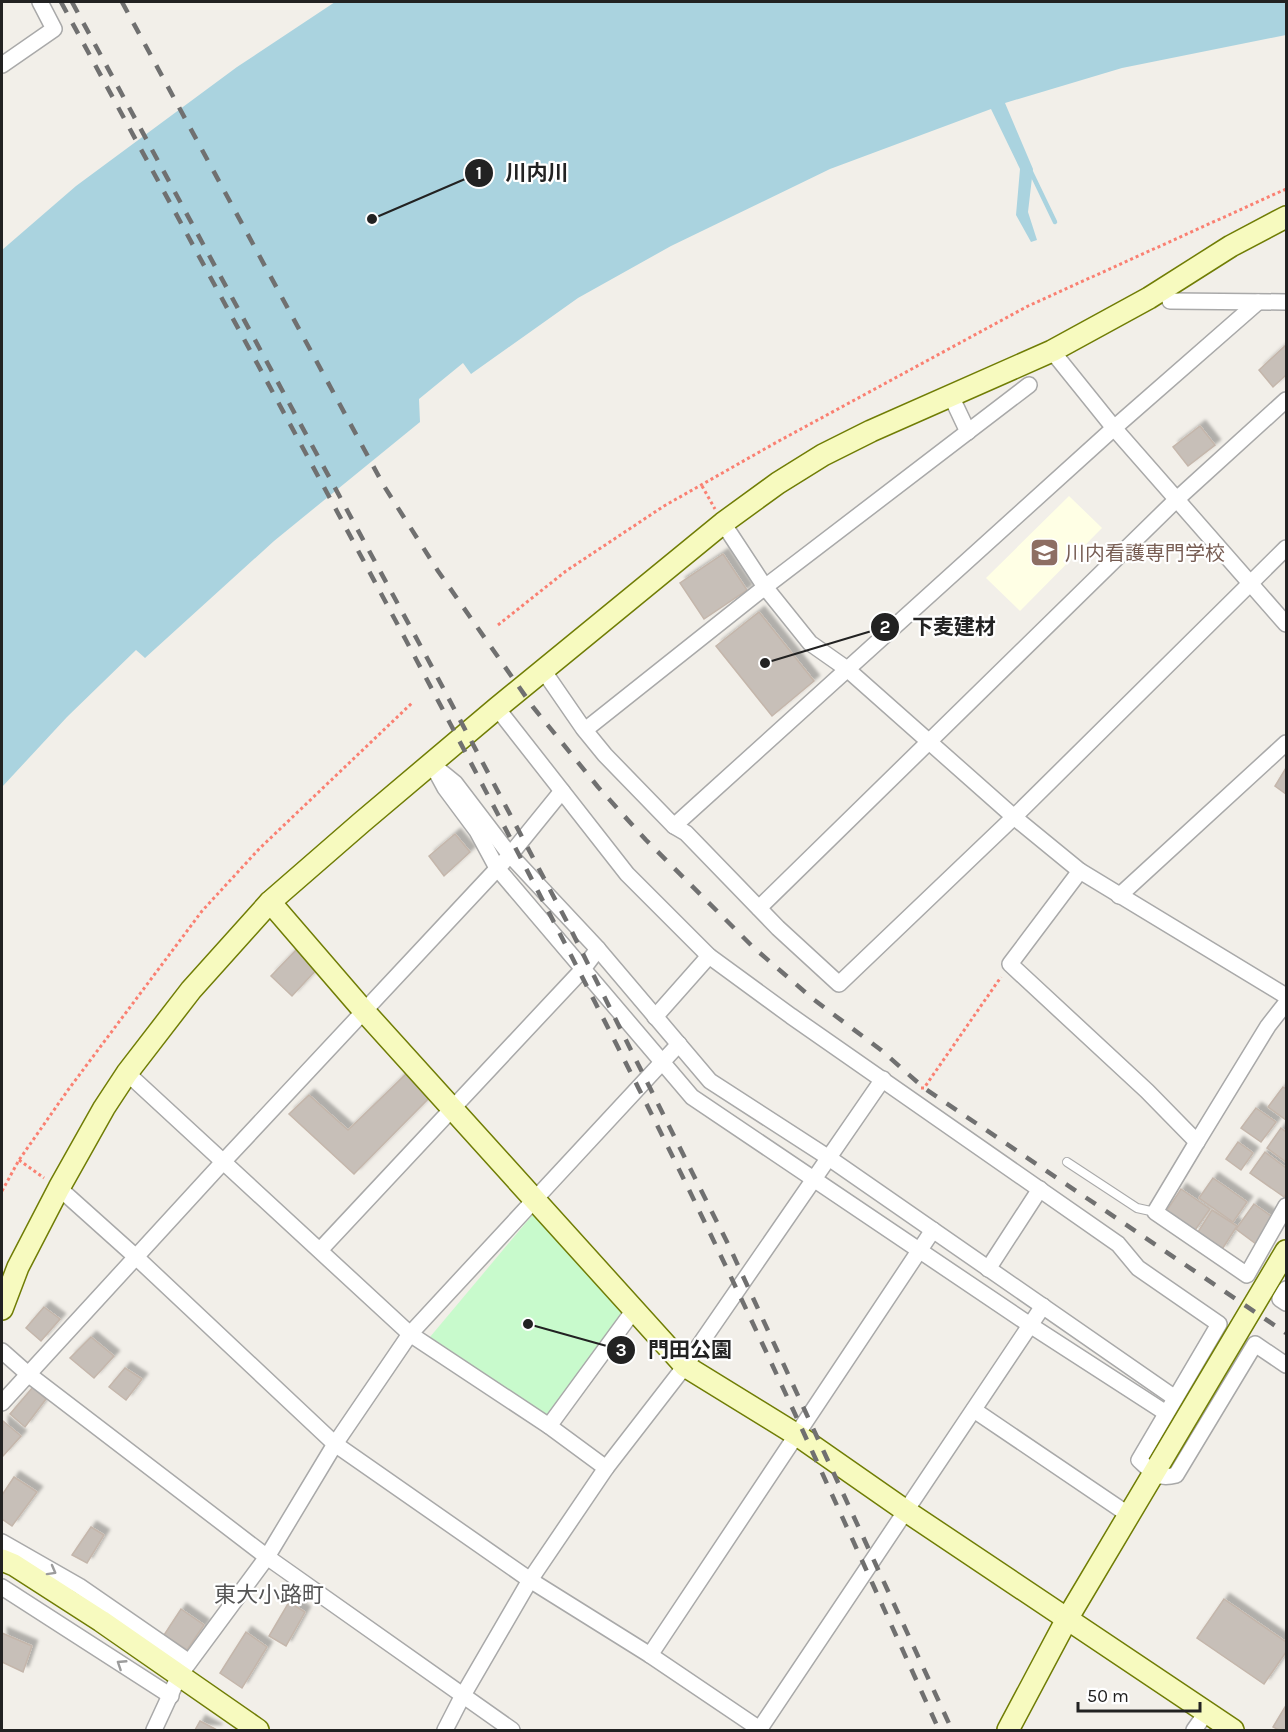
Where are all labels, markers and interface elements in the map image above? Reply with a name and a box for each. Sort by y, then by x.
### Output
callout: 川内川 [464,153,581,192]
text: 川内川 [506,161,569,185]
text: 1 [476,162,482,184]
school or university icon: 川内看護専門学校 [1028,537,1060,569]
place label: 川内看護専門学校 [1065,542,1225,565]
callout: 下麦建材 [870,607,1008,646]
text: 下麦建材 [912,615,996,639]
text: 2 [880,616,890,638]
callout: 門田公園 [606,1330,744,1369]
text: 門田公園 [648,1338,732,1362]
text: 3 [615,1339,627,1361]
one-way arrow [46,1564,57,1575]
district label: 東大小路町 [214,1582,324,1608]
one-way arrow [117,1660,128,1671]
scale bar [1078,1675,1200,1713]
text: 50 m [1087,1685,1129,1707]

